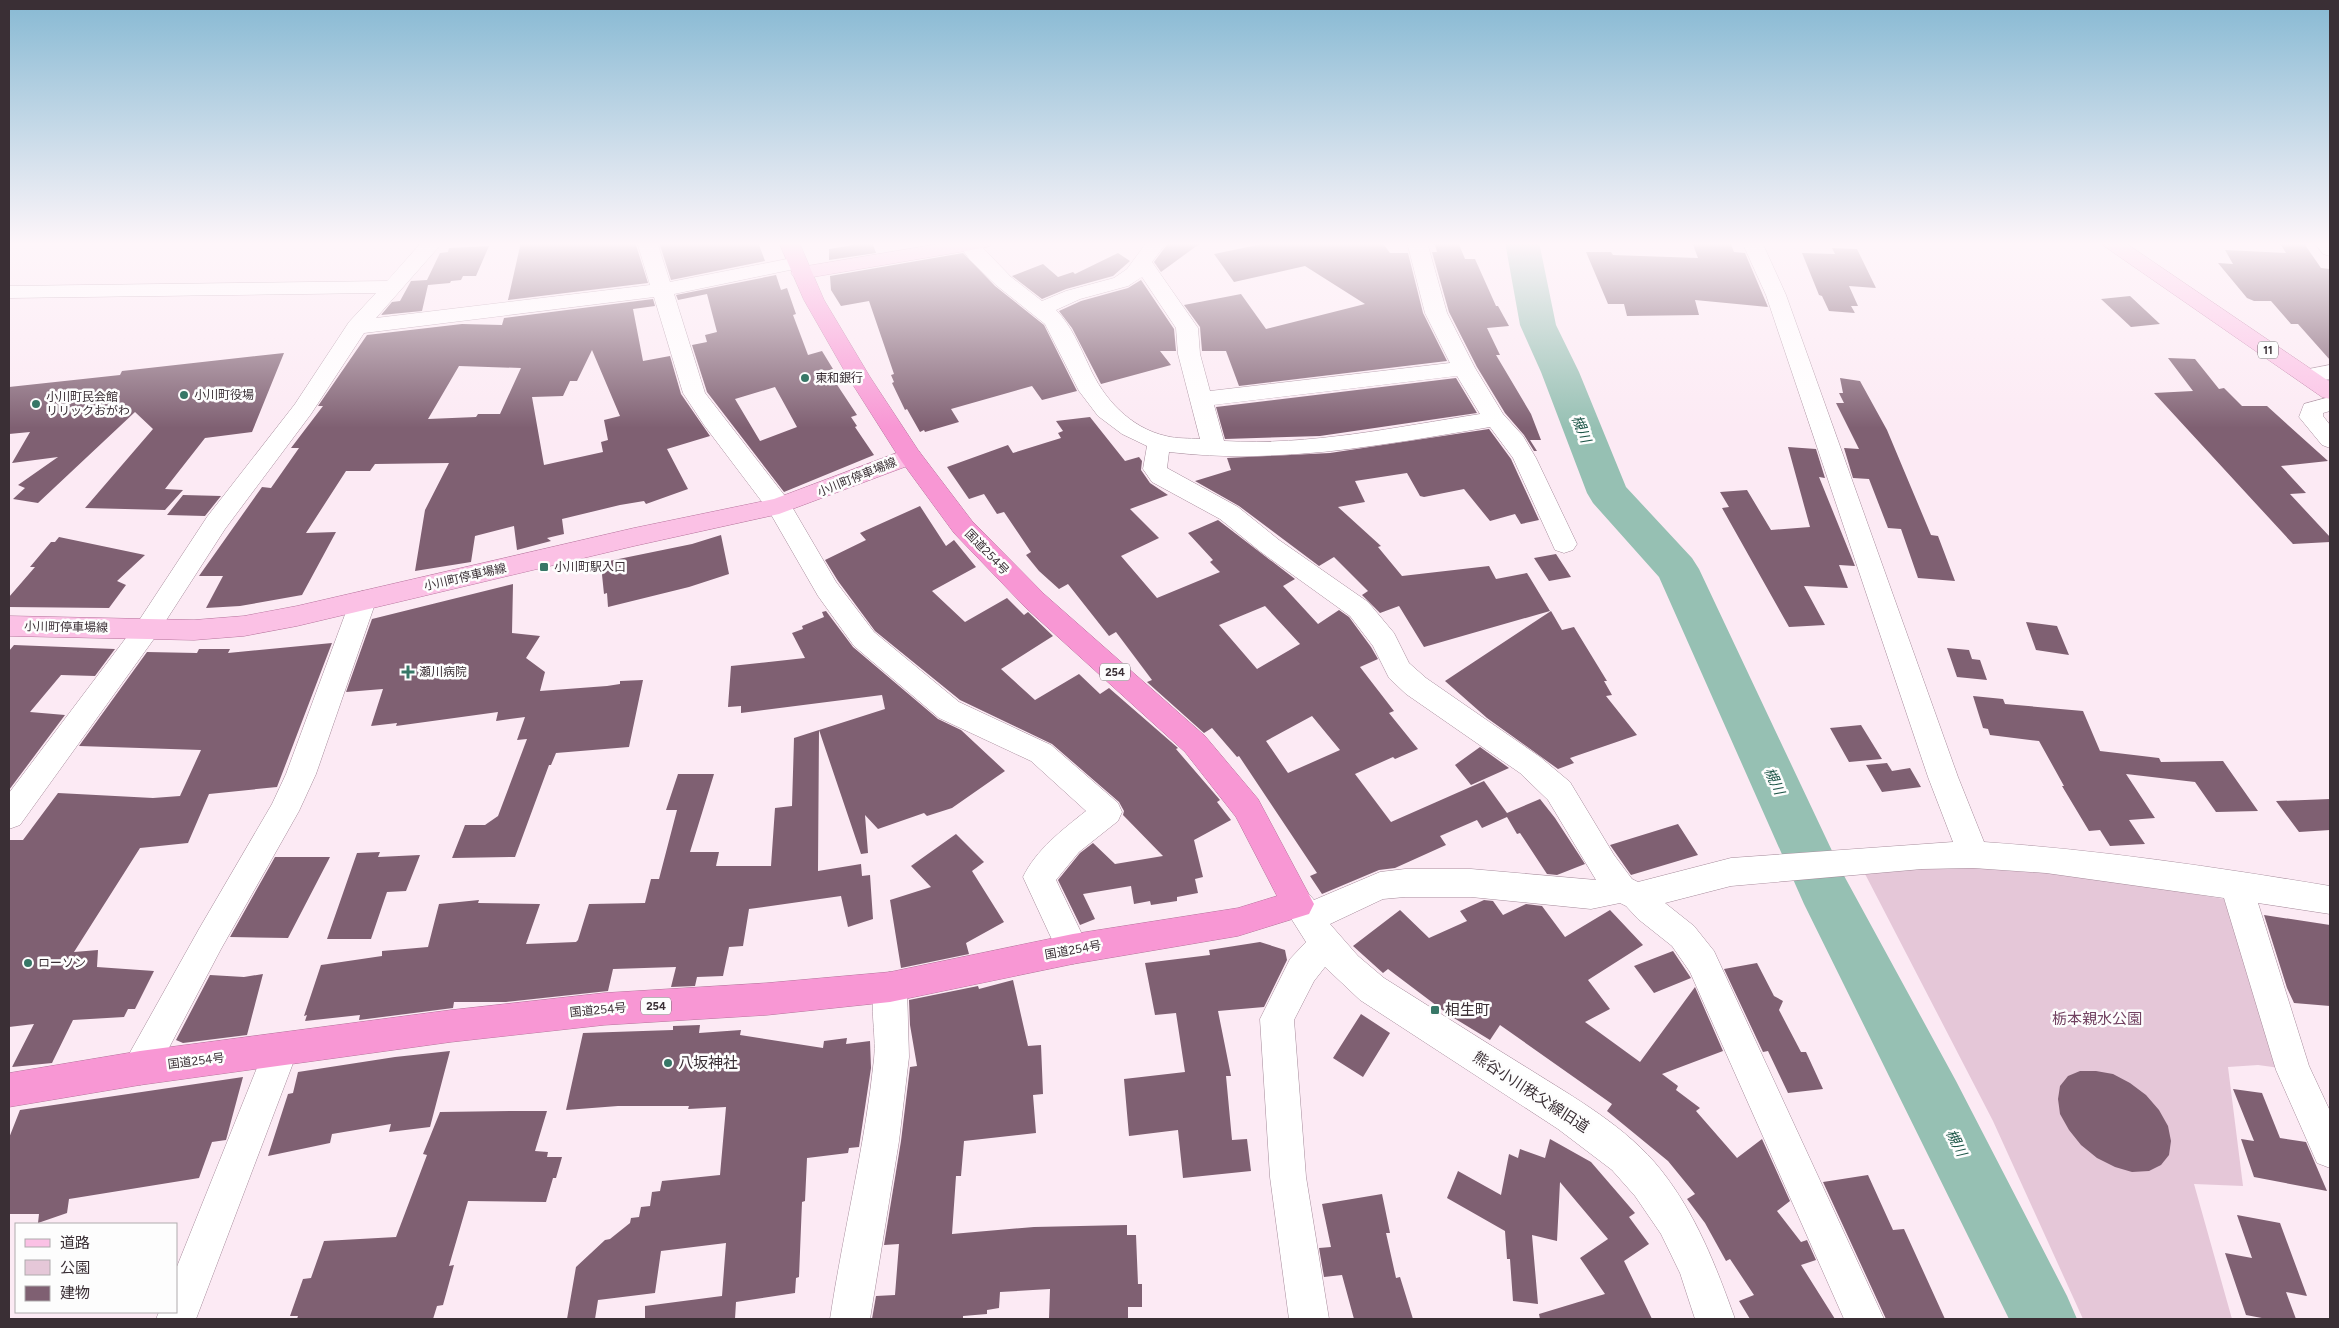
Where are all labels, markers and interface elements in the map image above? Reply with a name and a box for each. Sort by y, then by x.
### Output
road number: 11 [2258,342,2278,358]
place label: 東和銀行 [815,371,863,385]
marker: 東和銀行 [799,372,811,384]
place label: 小川町役場 [194,388,254,402]
marker: 小川町役場 [178,389,190,401]
place label: 小川町民会館 リリックおがわ [46,390,130,418]
marker: 小川町民会館 リリックおがわ [30,398,42,410]
water label: 槻川 [1568,413,1595,447]
street label: 小川町停車場線 [815,455,899,499]
street label: 国道254号 [962,527,1012,577]
place label: 小川町駅入口 [554,560,626,574]
street label: 小川町停車場線 [422,561,508,593]
marker: 小川町駅入口 [538,561,550,573]
street label: 小川町停車場線 [24,619,108,635]
road number: 254 [1100,664,1130,680]
marker: 瀬川病院 [401,665,415,679]
place label: 瀬川病院 [419,665,467,679]
water label: 槻川 [1760,765,1788,799]
street label: 国道254号 [1044,938,1102,962]
place label: ローソン [38,956,86,970]
marker: ローソン [22,957,34,969]
road number: 254 [641,998,671,1014]
street label: 国道254号 [569,1001,627,1019]
place label: 相生町 [1445,1001,1490,1019]
marker: 相生町 [1429,1004,1441,1016]
park label: 栃本親水公園 [2052,1010,2142,1028]
street label: 熊谷小川秩父線旧道 [1469,1048,1593,1136]
street label: 国道254号 [167,1051,225,1071]
place label: 八坂神社 [678,1054,738,1072]
marker: 八坂神社 [662,1057,674,1069]
water label: 槻川 [1942,1127,1971,1161]
legend [15,1223,178,1313]
text: 道路 [60,1234,90,1252]
text: 公園 [60,1259,90,1277]
text: 建物 [60,1284,90,1302]

